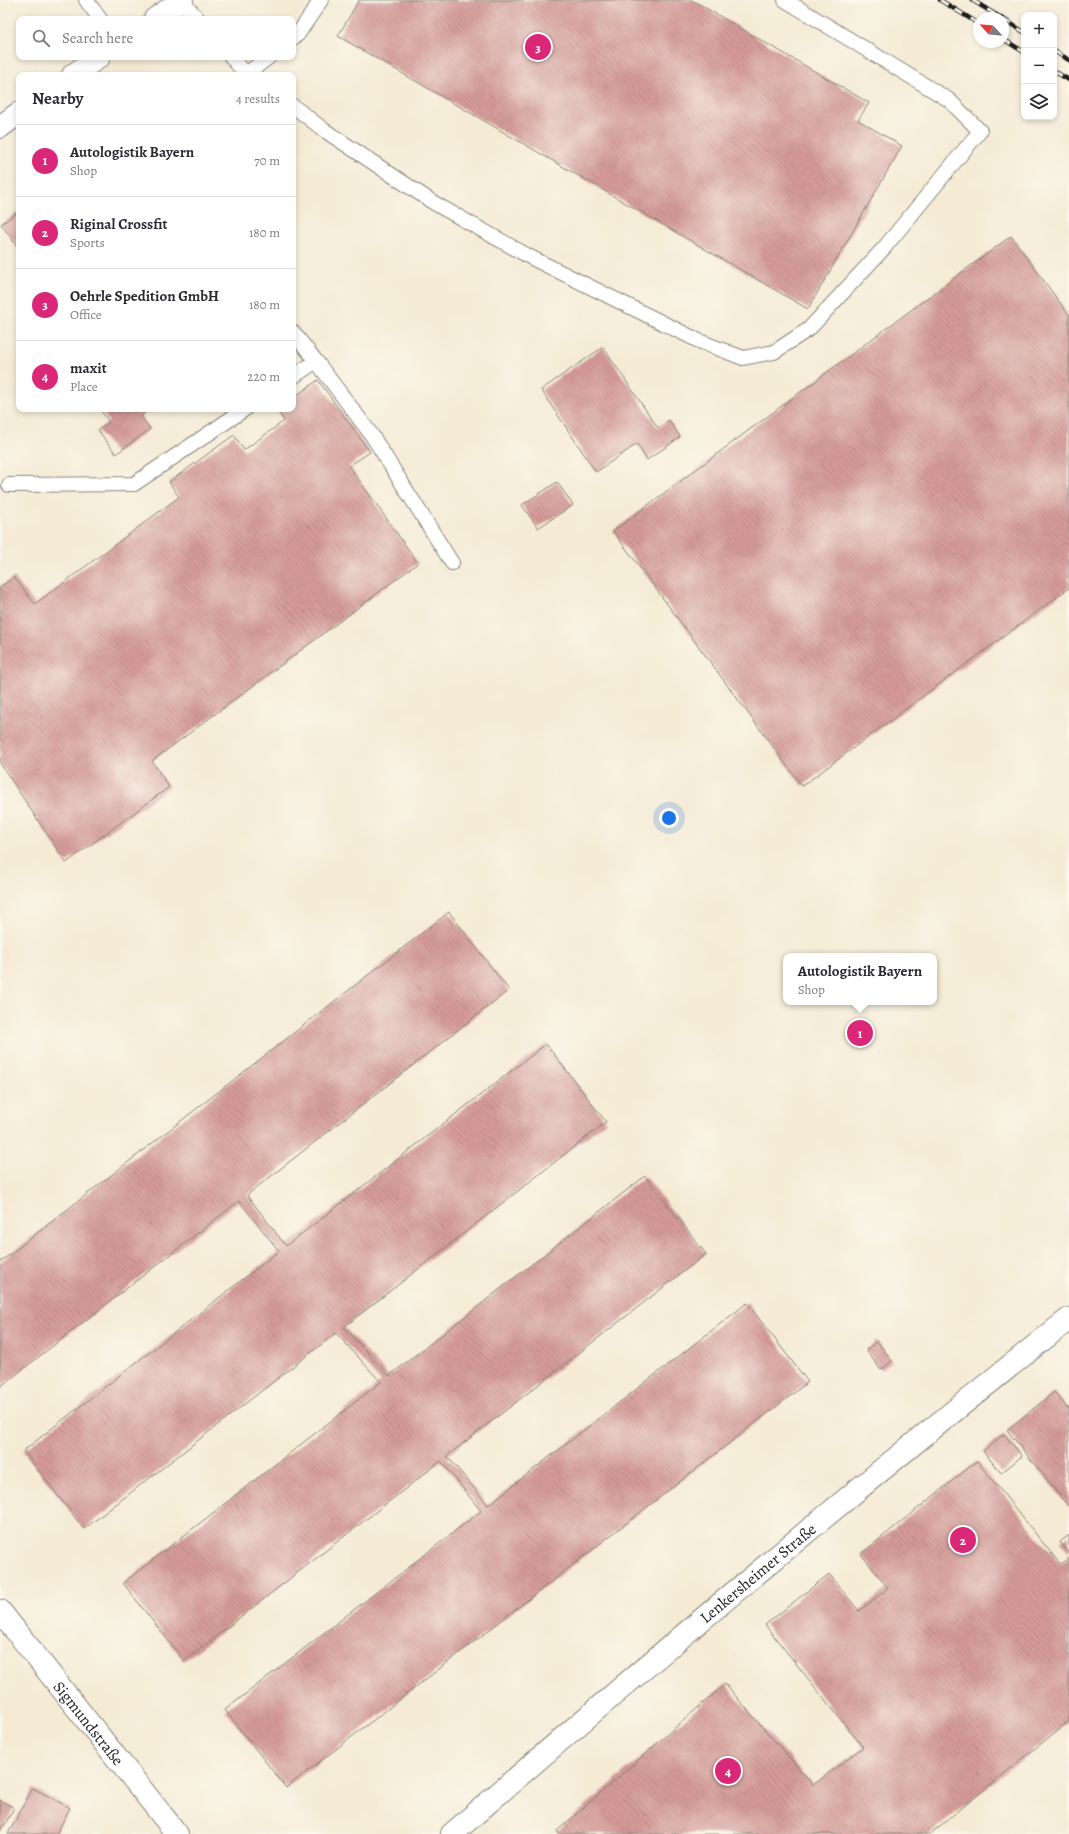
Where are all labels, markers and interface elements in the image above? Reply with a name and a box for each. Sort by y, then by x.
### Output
north arrow [973,12,1009,48]
map controls [1021,12,1057,120]
button: + [1021,12,1057,48]
search box [16,16,296,60]
icon: search [30,27,52,49]
text: Search here [62,28,133,48]
pin: 3 [525,32,551,62]
button: − [1021,48,1057,84]
button: layers [1021,84,1057,120]
text: Nearby [32,87,83,110]
text: 4 results [236,90,280,107]
text: Autologistik Bayern [70,142,194,162]
text: 1 [43,152,47,169]
text: 70 m [254,152,280,169]
text: Shop [70,162,97,179]
text: Riginal Crossfit [70,214,167,234]
text: 2 [42,224,48,241]
text: 180 m [249,224,280,241]
text: Sports [70,234,105,251]
text: Oehrle Spedition GmbH [70,286,219,306]
text: 3 [42,296,48,313]
text: 180 m [249,296,280,313]
text: Office [70,306,102,323]
text: maxit [70,358,107,378]
text: 4 [42,368,48,385]
text: 220 m [247,368,280,385]
text: Place [70,378,98,395]
your location [659,808,679,828]
popup [783,953,937,1005]
text: Autologistik Bayern [798,961,922,981]
text: Shop [798,981,825,998]
pin: 1 [847,1018,873,1048]
street label: Lenkersheimer Straße [695,1519,821,1629]
pin: 2 [950,1525,976,1555]
street label: Sigmundstraße [48,1677,128,1770]
pin: 4 [715,1756,741,1786]

